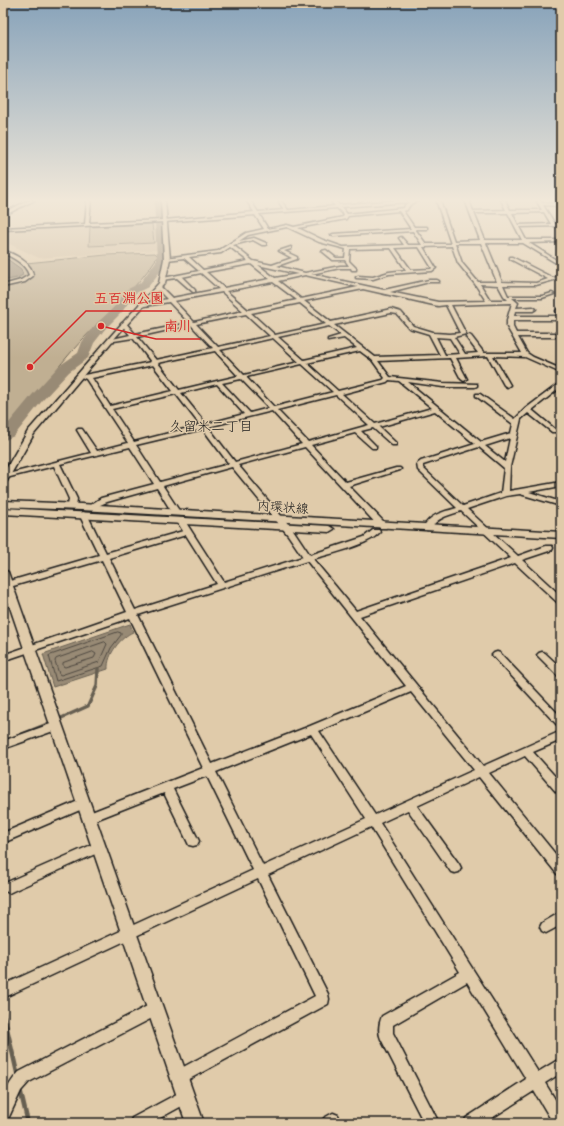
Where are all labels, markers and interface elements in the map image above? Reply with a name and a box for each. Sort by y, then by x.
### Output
callout: 五百淵公園 [86,285,172,311]
text: 五百淵公園 [94,288,164,307]
callout: 南川 [156,313,200,339]
text: 南川 [164,316,192,335]
district label: 久留米二丁目 [169,416,253,435]
street label: 内環状線 [256,496,311,516]

